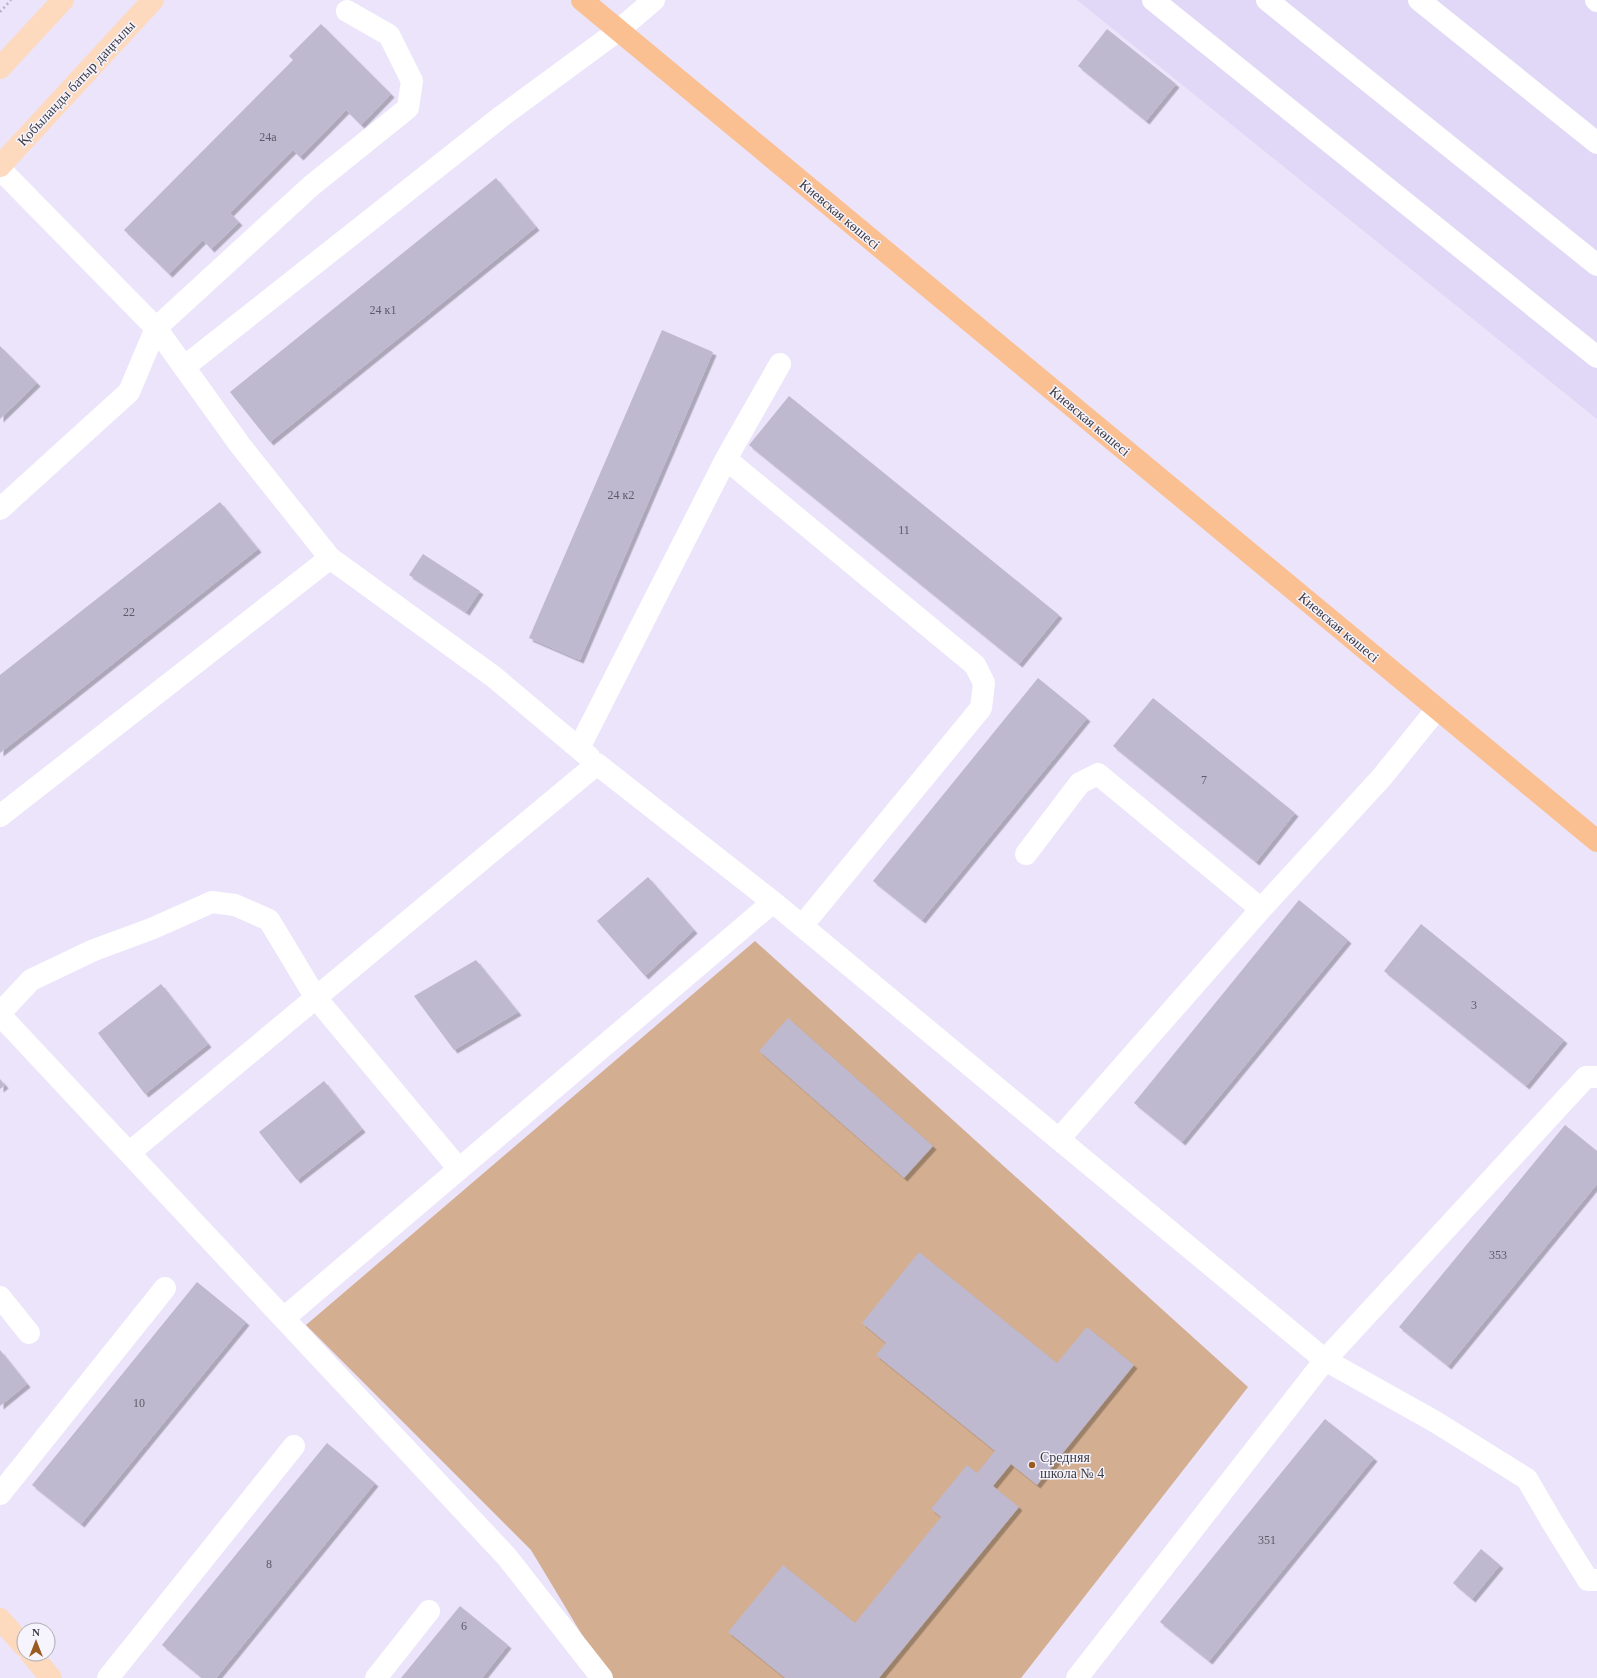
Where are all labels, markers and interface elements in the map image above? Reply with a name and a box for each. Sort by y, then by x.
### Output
street label: Қобыланды батыр даңғылы [15,17,139,149]
house number: 24а [259,130,277,144]
street label: Киевская көшесі [797,177,883,252]
house number: 24 к1 [370,303,396,317]
street label: Киевская көшесі [1047,384,1133,459]
house number: 24 к2 [608,488,634,502]
house number: 11 [898,523,910,537]
street label: Киевская көшесі [1296,590,1382,665]
house number: 22 [123,605,135,619]
house number: 7 [1201,773,1207,787]
house number: 3 [1471,998,1477,1012]
house number: 353 [1489,1248,1507,1262]
house number: 10 [133,1396,145,1410]
place label: Средняя школа № 4 [1040,1450,1104,1481]
marker: Средняя школа № 4 [1027,1460,1037,1470]
house number: 351 [1258,1533,1276,1547]
house number: 8 [266,1557,272,1571]
house number: 6 [461,1619,467,1633]
north arrow [16,1622,56,1662]
text: N [32,1626,40,1638]

